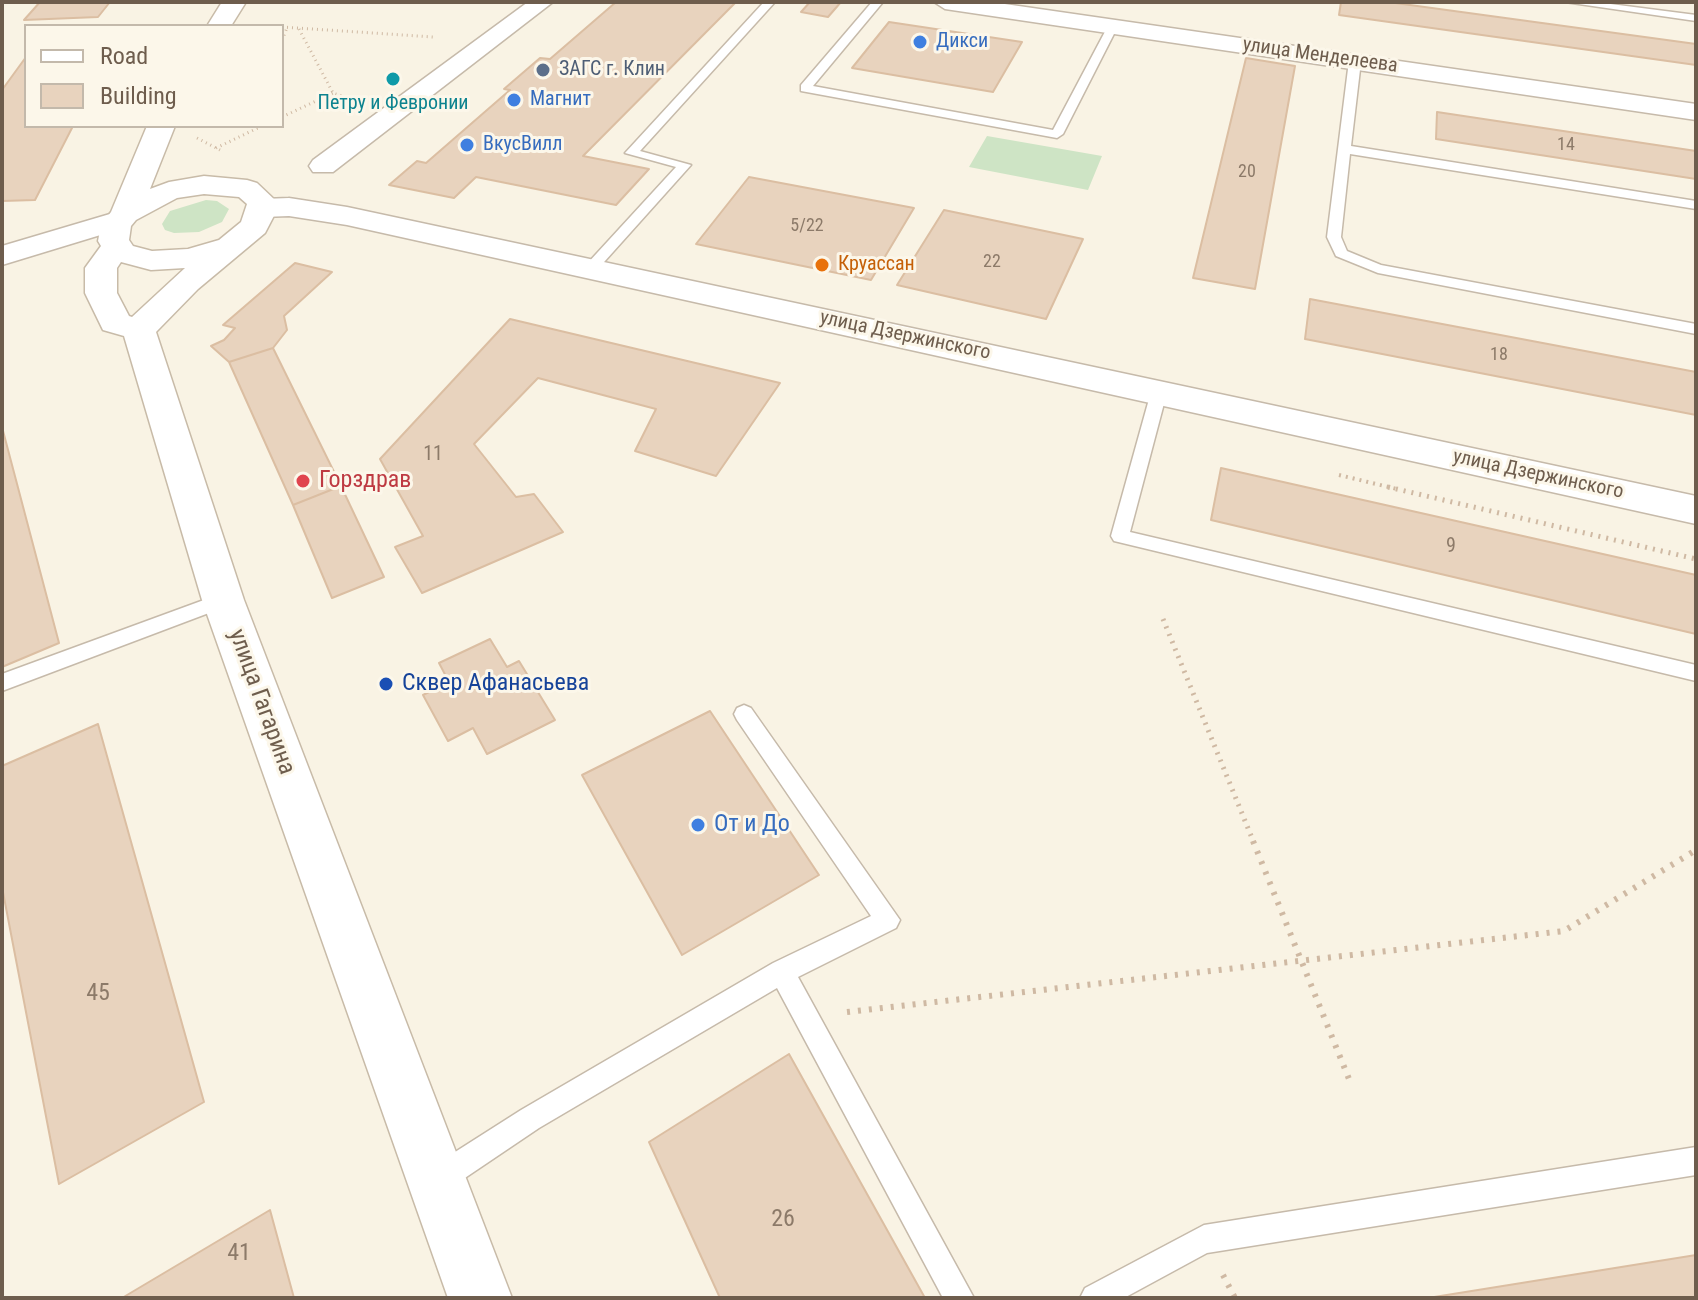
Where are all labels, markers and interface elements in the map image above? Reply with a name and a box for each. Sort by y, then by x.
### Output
legend [24,24,284,128]
place label: Дикси [936,30,988,54]
marker: Дикси [911,33,929,51]
street label: улица Менделеева [1241,33,1399,79]
text: Road [100,42,148,70]
place label: ЗАГС г. Клин [559,58,665,82]
marker: ЗАГС г. Клин [534,61,552,79]
marker: Петру и Февронии [384,70,402,88]
text: Building [100,82,177,110]
place label: Магнит [530,88,591,112]
marker: Магнит [505,91,523,109]
place label: Петру и Февронии [317,92,469,116]
place label: ВкусВилл [483,133,562,157]
house number: 14 [1557,134,1575,156]
marker: ВкусВилл [458,136,476,154]
house number: 20 [1238,161,1256,183]
house number: 5/22 [790,215,824,237]
house number: 22 [983,251,1001,273]
place label: Круассан [838,253,915,277]
marker: Круассан [813,256,831,274]
street label: улица Дзержинского [818,306,992,366]
house number: 18 [1490,344,1508,366]
house number: 11 [423,443,443,467]
street label: улица Дзержинского [1451,445,1625,505]
place label: Горздрав [319,467,411,495]
marker: Горздрав [294,472,312,490]
house number: 9 [1446,535,1456,559]
street label: улица Гагарина [221,625,301,779]
place label: Сквер Афанасьева [402,670,589,698]
marker: Сквер Афанасьева [377,675,395,693]
place label: От и До [714,811,790,839]
marker: От и До [689,816,707,834]
house number: 45 [86,980,110,1008]
house number: 26 [771,1206,795,1234]
house number: 41 [227,1240,251,1268]

